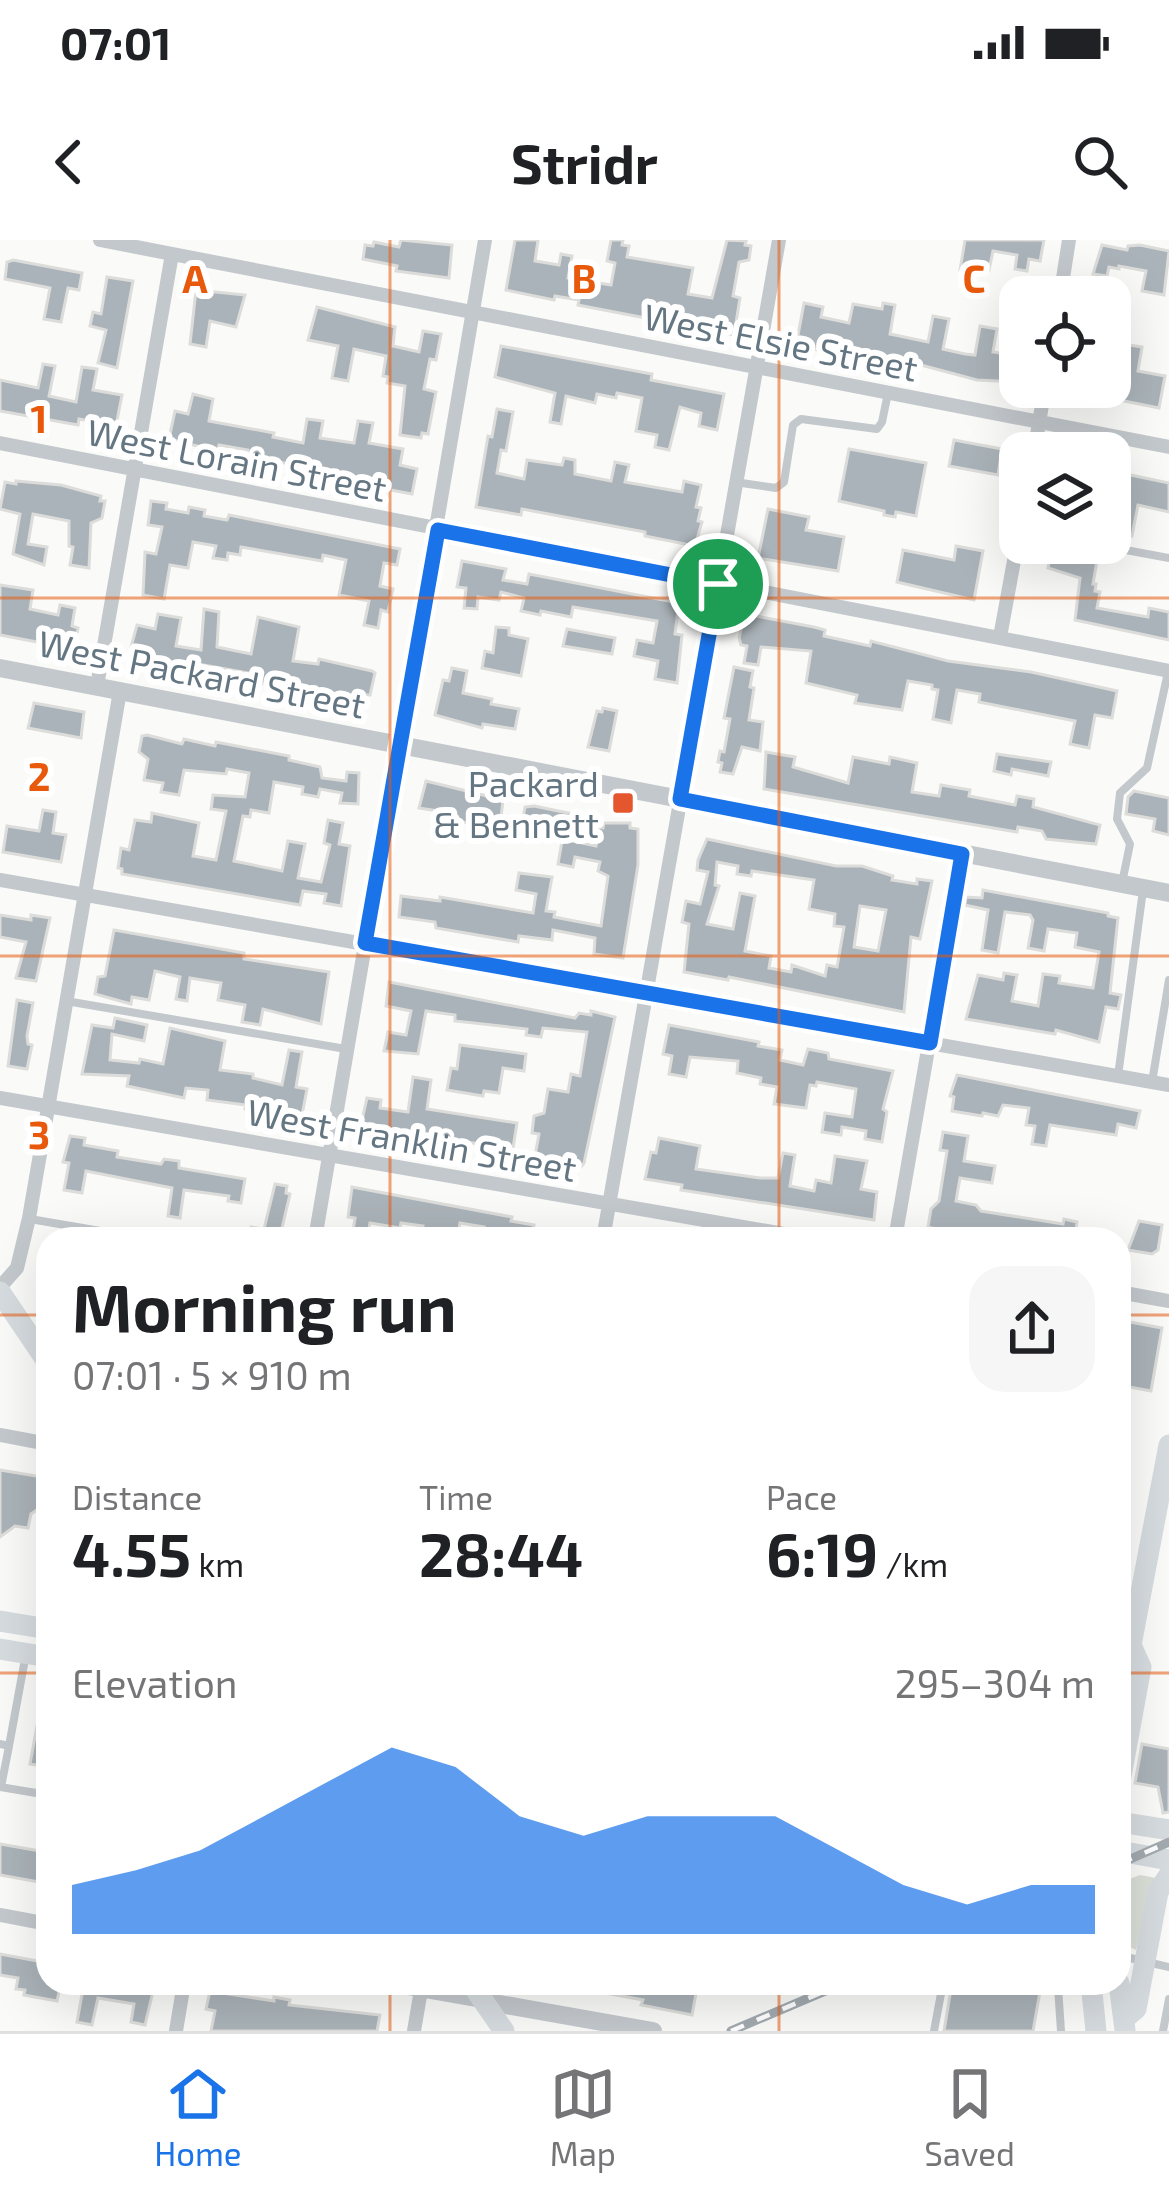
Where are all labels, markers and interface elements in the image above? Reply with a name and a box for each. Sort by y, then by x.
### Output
text: 07:01 [60,15,172,69]
icon: back [36,129,102,195]
icon: search [1067,129,1133,195]
text: Stridr [511,130,658,195]
text: A [182,254,208,301]
text: B [572,254,596,301]
text: C [963,254,985,301]
map controls [999,276,1131,564]
button: locate [999,276,1131,408]
street label: West Elsie Street [640,293,922,389]
text: 1 [31,394,47,441]
street label: West Lorain Street [84,409,390,509]
button: layers [999,432,1131,564]
pin [667,533,769,635]
icon: arrive [685,551,751,617]
street label: West Packard Street [35,620,369,726]
text: 2 [28,752,50,799]
place label: Packard & Bennett [433,761,599,845]
marker: Packard & Bennett [610,790,636,816]
street label: West Franklin Street [244,1089,580,1189]
text: 3 [28,1110,50,1157]
text: Morning run [72,1266,457,1345]
button: share [969,1266,1095,1392]
text: 07:01 · 5 × 910 m [72,1351,352,1398]
text: Distance [72,1477,202,1517]
text: Time [419,1477,493,1517]
text: Pace [766,1477,837,1517]
text: 4.55 [72,1517,191,1589]
text: 28:44 [419,1517,583,1589]
text: 6:19 [766,1517,878,1589]
text: km [191,1544,244,1584]
text: /km [878,1544,948,1584]
text: Elevation [72,1659,237,1706]
text: 295–304 m [895,1659,1095,1706]
tab: Home [154,2061,242,2173]
tab: Map [550,2061,616,2173]
tab: Saved [924,2061,1015,2173]

